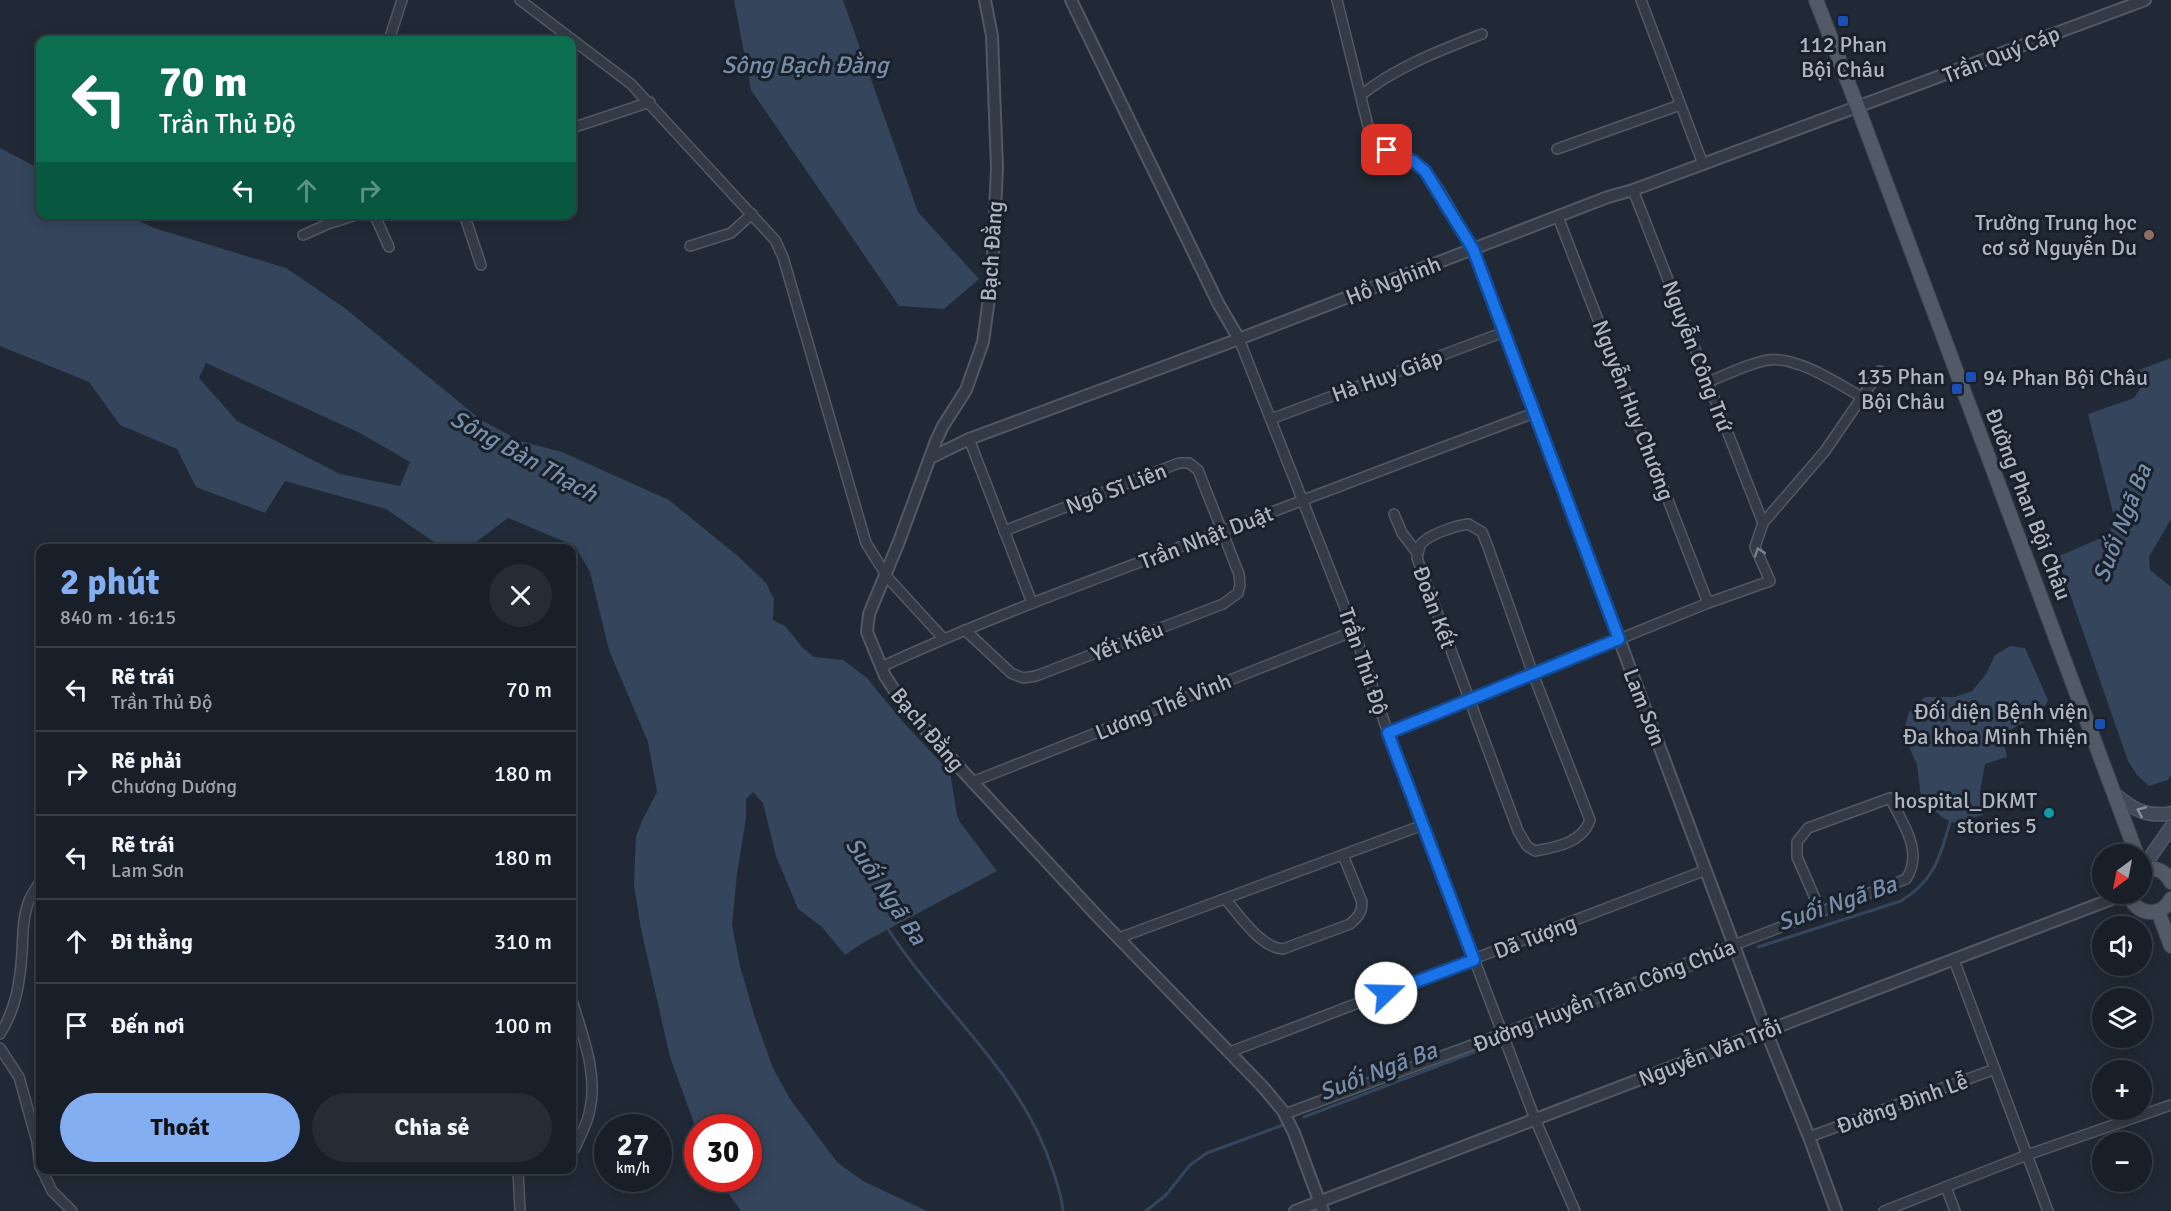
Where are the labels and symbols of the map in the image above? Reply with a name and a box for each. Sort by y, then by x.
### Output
marker: 112 Phan Bội Châu [1836,14,1850,28]
street label: Trần Quý Cáp [1939,20,2063,89]
place label: 112 Phan Bội Châu [1799,31,1887,83]
water label: Sông Bạch Đằng [722,50,891,80]
pin [1361,124,1412,175]
street label: Bạch Đằng [975,200,1008,302]
place label: Trường Trung học cơ sở Nguyễn Du [1975,209,2137,261]
marker: Trường Trung học cơ sở Nguyễn Du [2142,228,2156,242]
street label: Hồ Nghinh [1342,250,1445,311]
street label: Nguyễn Công Trứ [1656,277,1739,436]
street label: Nguyễn Huy Chương [1587,316,1680,504]
street label: Hà Huy Giáp [1328,343,1446,408]
place label: 135 Phan Bội Châu [1857,363,1945,415]
place label: 94 Phan Bội Châu [1983,364,2148,391]
marker: 94 Phan Bội Châu [1964,370,1978,384]
marker: 135 Phan Bội Châu [1950,382,1964,396]
water label: Sông Bàn Thạch [445,403,603,509]
street label: Đường Phan Bội Châu [1980,405,2078,604]
street label: Ngô Sĩ Liên [1062,457,1170,520]
water label: Suối Ngã Ba [2086,459,2158,586]
street label: Trần Nhật Duật [1136,499,1277,575]
one-way arrow [1754,548,1766,558]
street label: Đoàn Kết [1407,562,1462,652]
street label: Trần Thủ Độ [1333,604,1394,718]
street label: Yết Kiêu [1087,615,1167,668]
street label: Lam Sơn [1618,665,1672,750]
street label: Lương Thế Vinh [1091,667,1235,746]
street label: Bạch Đằng [885,682,970,777]
place label: Đối diện Bệnh viện Đa khoa Minh Thiện [1903,698,2088,750]
marker: Đối diện Bệnh viện Đa khoa Minh Thiện [2093,717,2107,731]
place label: hospital_DKMT stories 5 [1894,787,2037,839]
marker: hospital_DKMT stories 5 [2042,806,2056,820]
one-way arrow [2136,806,2147,818]
water label: Suối Ngã Ba [839,831,934,951]
north arrow [2092,844,2152,904]
water label: Suối Ngã Ba [1774,868,1901,937]
street label: Dã Tượng [1490,908,1580,965]
street label: Đường Huyền Trân Công Chúa [1469,933,1739,1058]
position arrow [1354,961,1418,1025]
street label: Nguyễn Văn Trỗi [1635,1013,1786,1092]
water label: Suối Ngã Ba [1315,1035,1442,1107]
street label: Đường Đinh Lễ [1833,1067,1972,1140]
speed limit sign: 30 [684,1114,762,1192]

